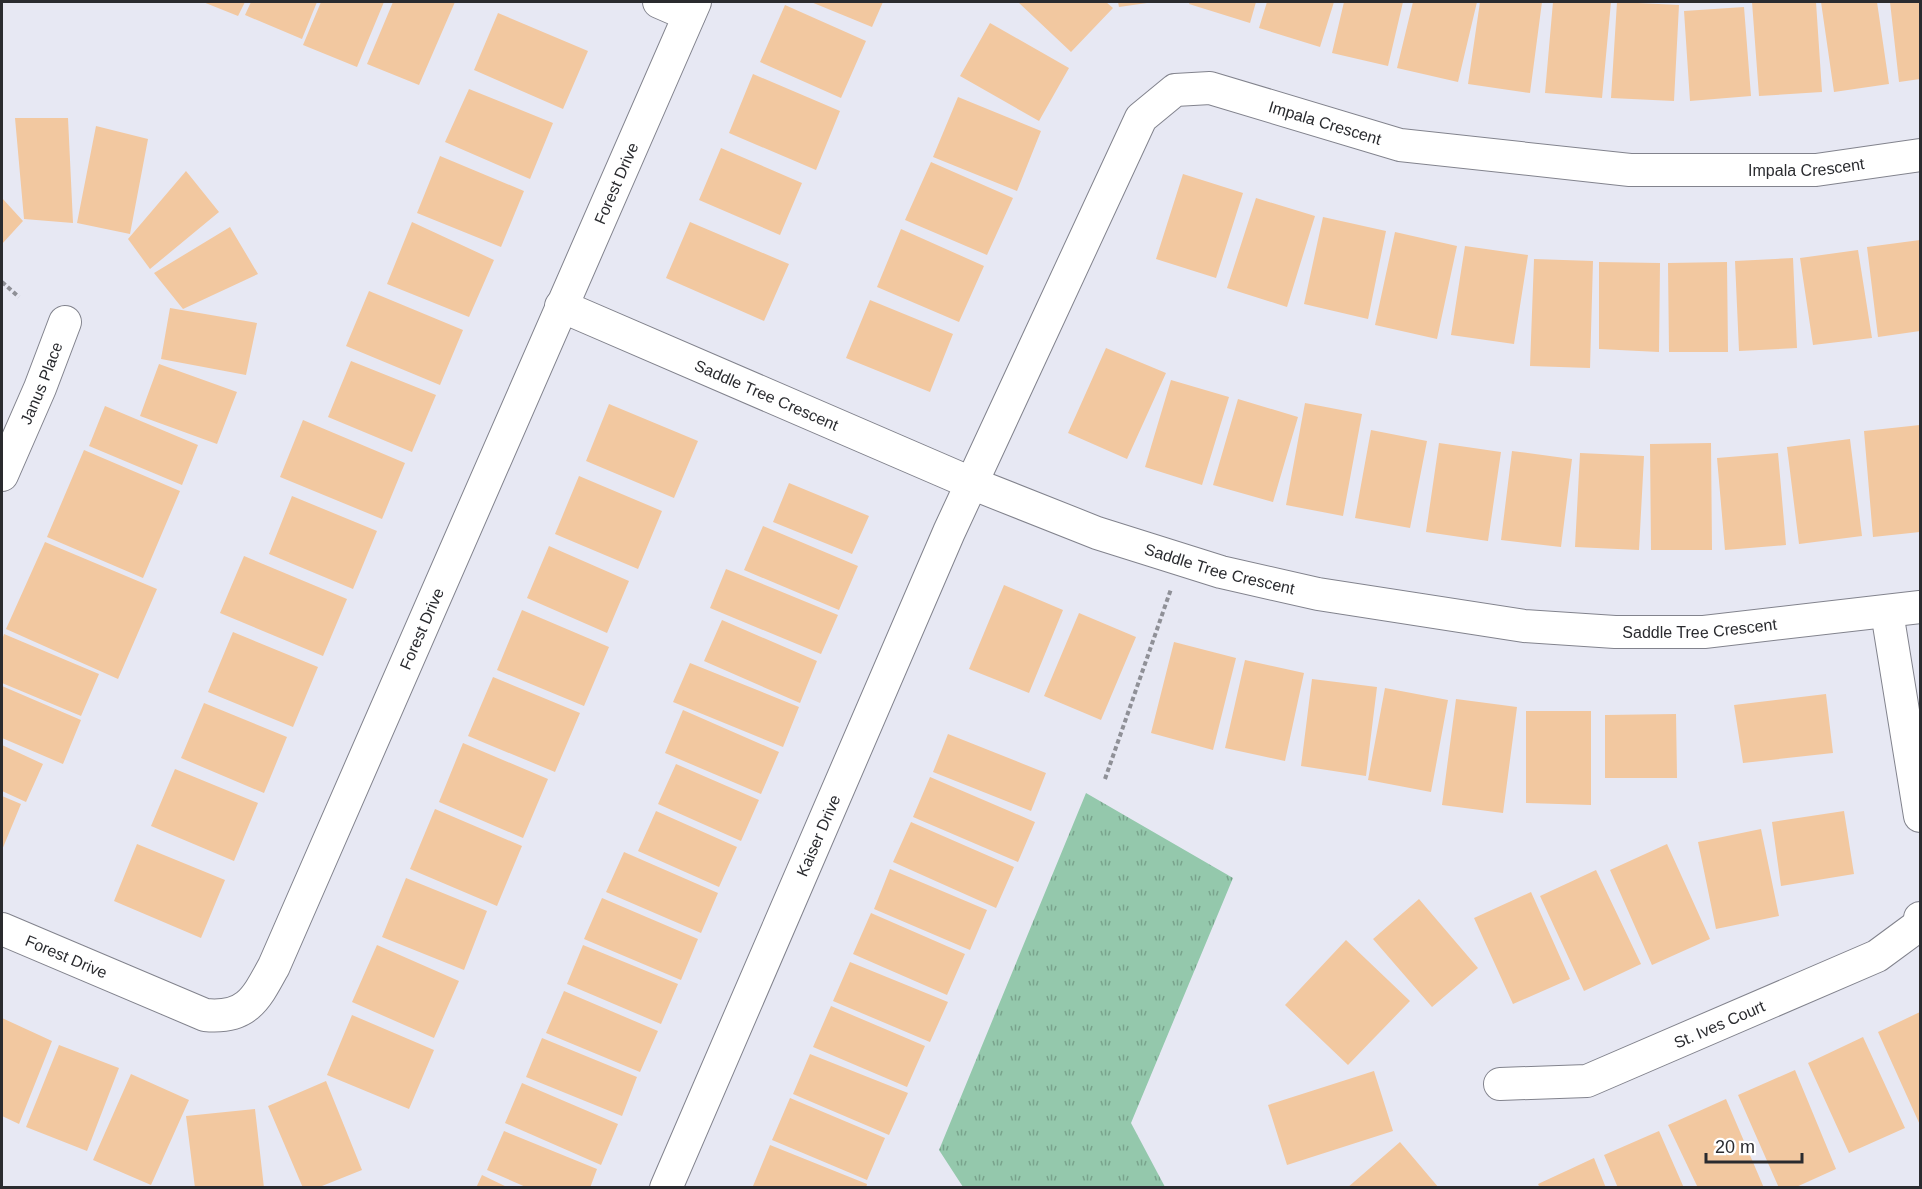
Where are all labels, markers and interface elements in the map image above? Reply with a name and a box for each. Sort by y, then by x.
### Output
street label: Impala Crescent [1267,98,1384,148]
street label: Forest Drive [591,140,642,227]
street label: Impala Crescent [1748,155,1866,179]
street label: Janus Place [17,340,66,427]
street label: Saddle Tree Crescent [692,357,841,434]
street label: Saddle Tree Crescent [1142,541,1297,598]
street label: Forest Drive [397,585,447,672]
street label: Saddle Tree Crescent [1622,616,1778,641]
street label: Kaiser Drive [793,792,844,879]
street label: Forest Drive [23,932,110,982]
street label: St. Ives Court [1671,997,1768,1051]
scale bar [1706,1126,1802,1164]
text: 20 m [1715,1137,1755,1157]

